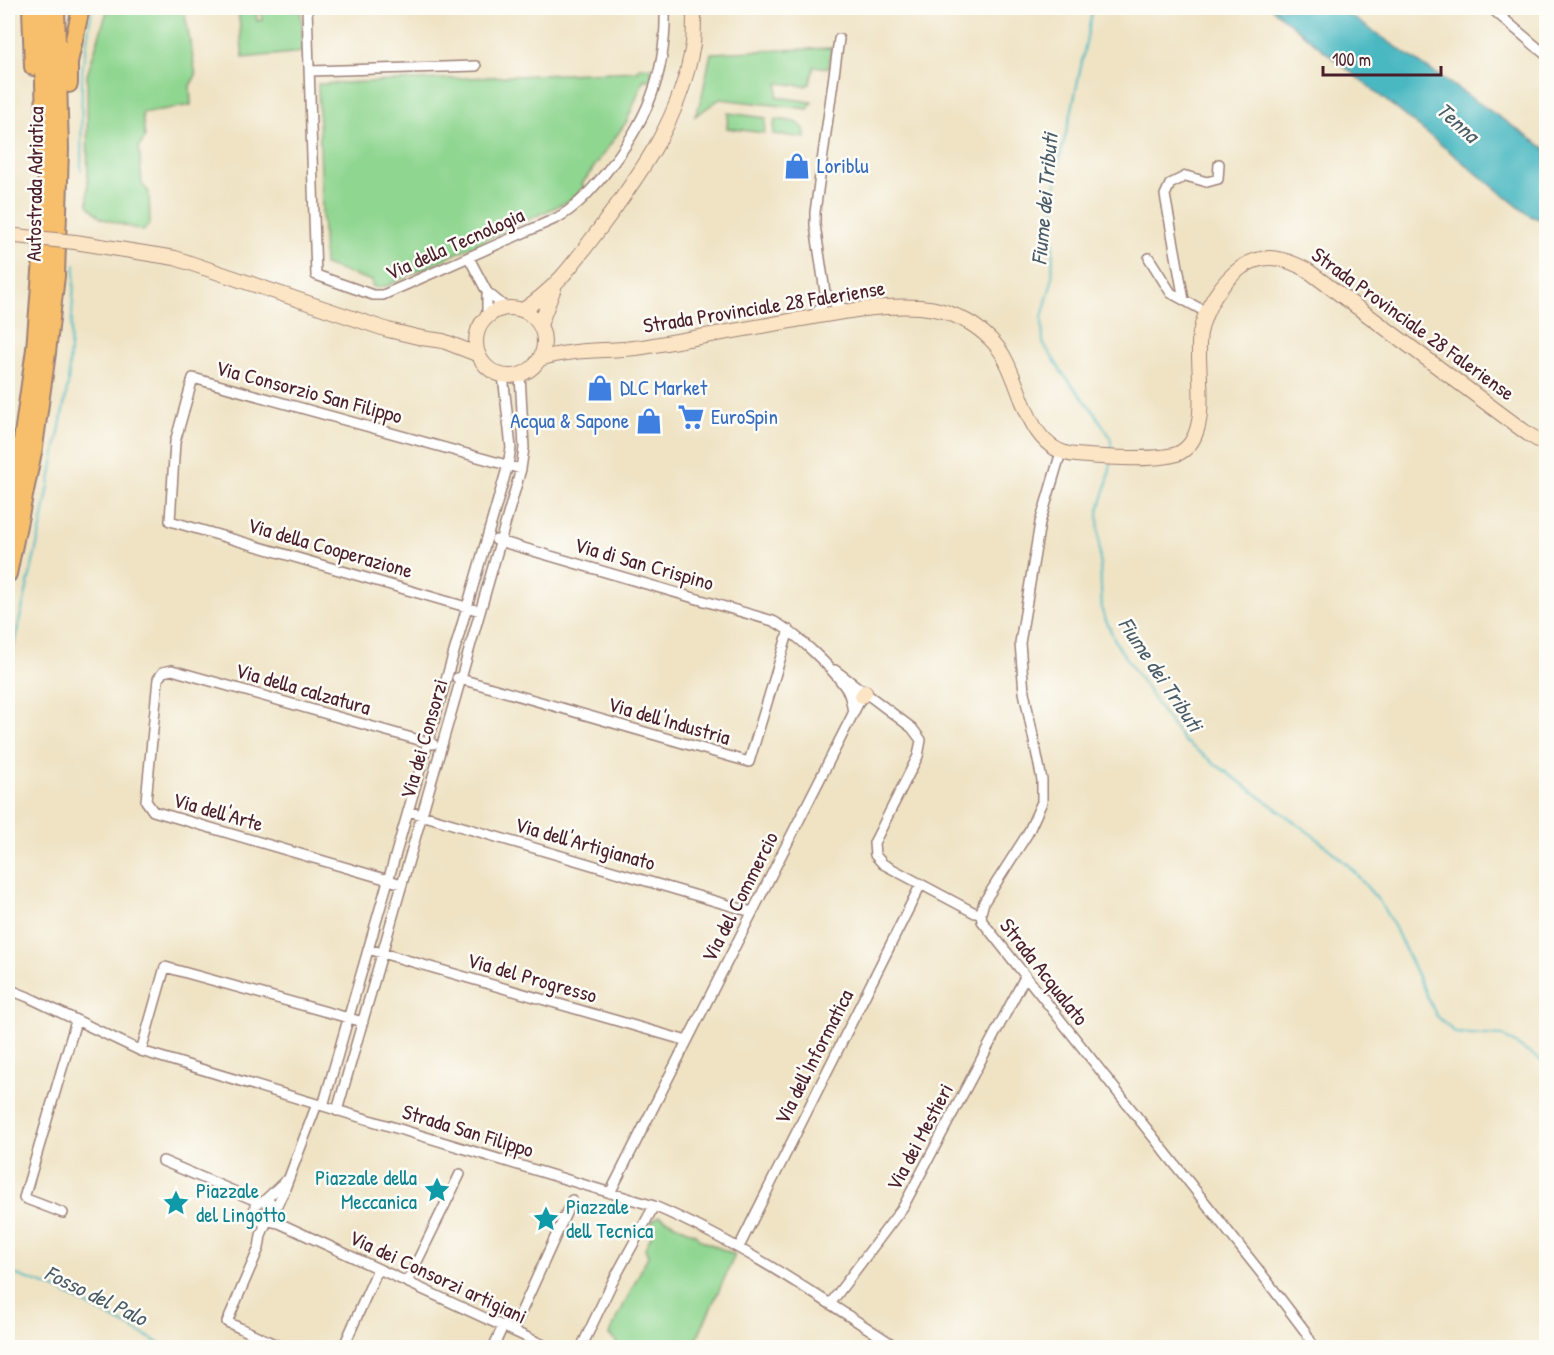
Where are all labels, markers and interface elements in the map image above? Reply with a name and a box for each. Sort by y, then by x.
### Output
scale bar [1323,39,1442,77]
text: 100 m [1332,47,1371,72]
water label: Tenna [1430,95,1487,151]
street label: Autostrada Adriatica [19,106,50,262]
water label: Fiume dei Tributi [1023,130,1065,266]
shop icon: Loriblu [782,151,812,181]
place label: Loriblu [817,151,869,180]
street label: Via della Tecnologia [381,200,529,287]
street label: Strada Provinciale 28 Faleriense [1306,240,1521,407]
street label: Strada Provinciale 28 Faleriense [641,273,887,340]
street label: Via Consorzio San Filippo [213,353,406,430]
shop icon: DLC Market [585,373,615,403]
place label: DLC Market [620,373,708,402]
supermarket icon: EuroSpin [676,402,706,432]
place label: EuroSpin [711,402,778,431]
place label: Acqua & Sapone [510,406,629,435]
shop icon: Acqua & Sapone [634,406,664,436]
street label: Via della Cooperazione [244,510,416,585]
street label: Via di San Crispino [571,530,717,597]
water label: Fiume dei Tributi [1112,611,1212,739]
street label: Via della calzatura [232,655,374,722]
street label: Via dei Consorzi [393,676,454,802]
street label: Via dell'Industria [605,689,734,752]
street label: Via dell'Arte [170,785,267,838]
street label: Via dell'Artigianato [512,810,659,877]
street label: Via del Commercio [694,827,785,967]
street label: Strada Acqualato [993,912,1095,1031]
street label: Via del Progresso [464,945,600,1010]
street label: Via dell'Informatica [767,984,860,1129]
street label: Via dei Mestieri [879,1078,960,1196]
street label: Strada San Filippo [399,1097,537,1164]
place label: Piazzale della Meccanica [315,1163,417,1216]
place icon: Piazzale della Meccanica [422,1175,452,1205]
place label: Piazzale del Lingotto [196,1176,286,1229]
place icon: Piazzale del Lingotto [161,1188,191,1218]
place label: Piazzale dell Tecnica [566,1192,653,1245]
place icon: Piazzale dell Tecnica [531,1204,561,1234]
street label: Via dei Consorzi artigiani [345,1223,532,1330]
water label: Fosso del Palo [40,1257,154,1334]

